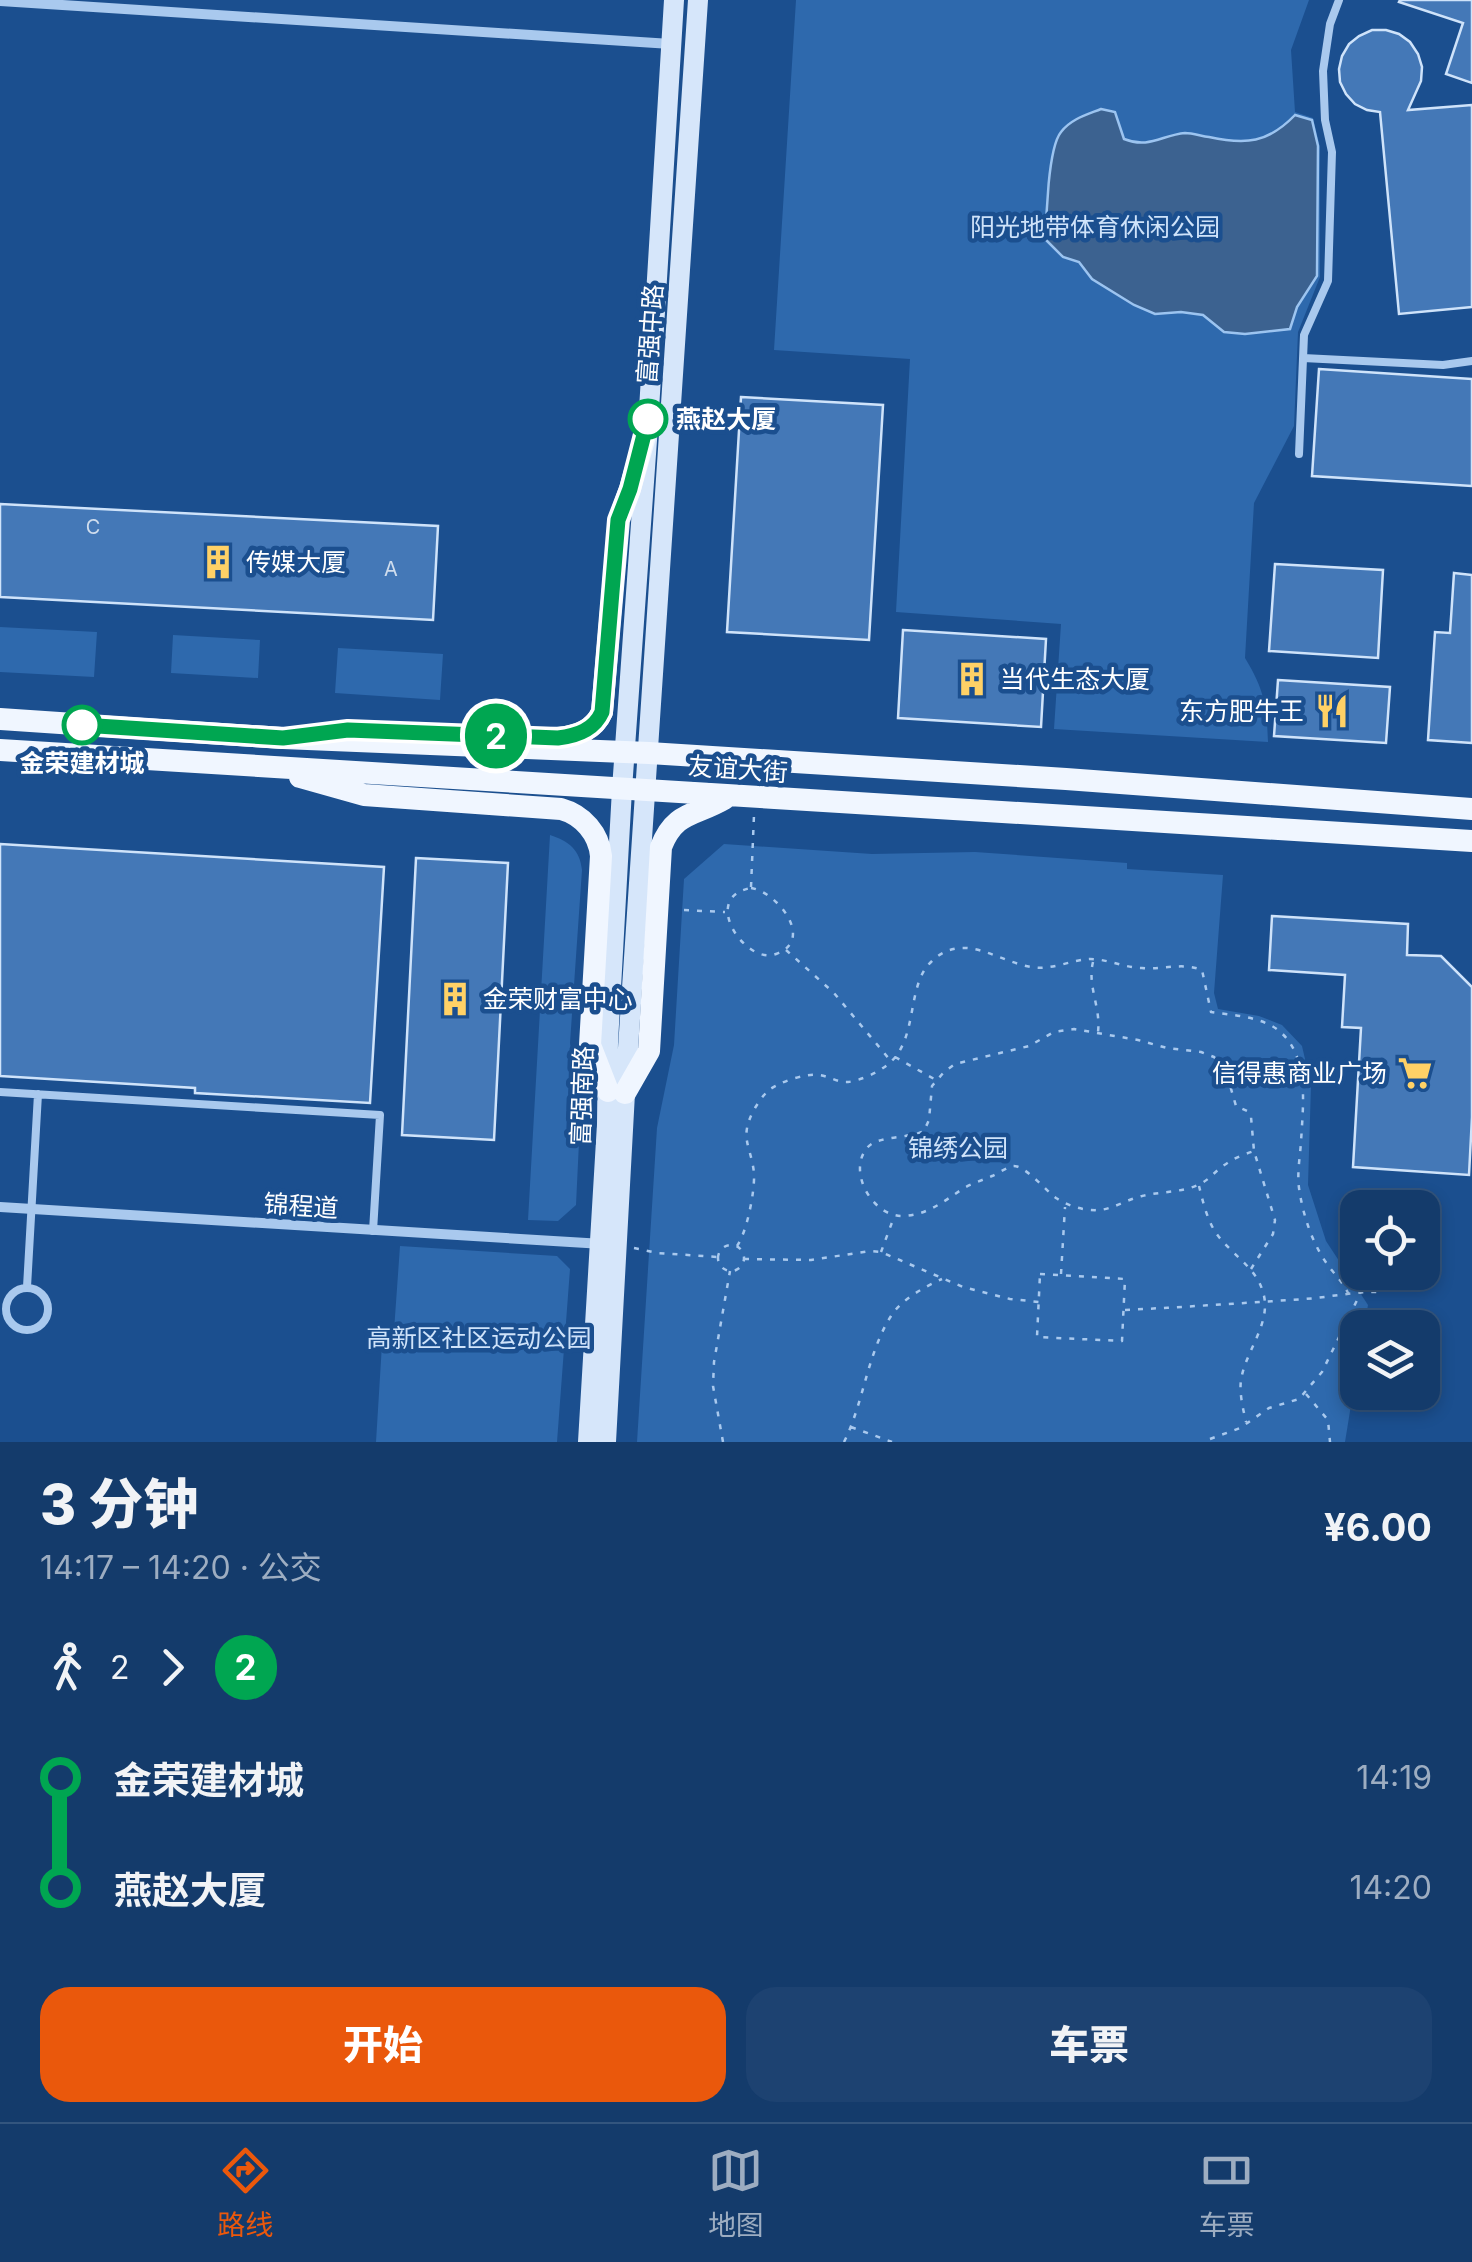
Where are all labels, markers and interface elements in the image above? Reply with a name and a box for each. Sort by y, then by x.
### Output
park label: 阳光地带体育休闲公园 [970,212,1220,242]
street label: 富强中路 [632,283,668,385]
marker: 燕赵大厦 [629,400,667,438]
place label: 燕赵大厦 [676,404,776,434]
house number: C [86,515,100,539]
building icon: 传媒大厦 [199,543,237,581]
place label: 传媒大厦 [246,547,346,577]
house number: A [384,557,398,581]
building icon: 当代生态大厦 [953,660,991,698]
place label: 当代生态大厦 [1000,664,1150,694]
restaurant icon: 东方肥牛王 [1313,692,1351,730]
place label: 东方肥牛王 [1179,696,1304,726]
line badge: 2 [464,704,528,768]
marker: 金荣建材城 [63,706,101,744]
text: 2 [485,715,507,757]
place label: 金荣建材城 [19,748,145,778]
street label: 友谊大街 [687,751,789,787]
building icon: 金荣财富中心 [436,980,474,1018]
place label: 金荣财富中心 [483,984,633,1014]
street label: 富强南路 [565,1045,599,1147]
supermarket icon: 信得惠商业广场 [1396,1054,1434,1092]
place label: 信得惠商业广场 [1212,1058,1387,1088]
park label: 锦绣公园 [908,1133,1008,1163]
street label: 锦程道 [263,1188,339,1224]
map controls [1340,1190,1440,1410]
button: locate [1340,1190,1440,1290]
button: layers [1340,1310,1440,1410]
park label: 高新区社区运动公园 [366,1323,592,1353]
text: 3 分钟 [40,1471,198,1537]
text: ¥6.00 [1324,1504,1432,1550]
text: 14:17 – 14:20 · 公交 [40,1548,322,1587]
icon: walk [40,1640,95,1695]
icon: forward [145,1640,200,1695]
text: 2 [235,1646,257,1688]
text: 2 [110,1648,130,1687]
text: 金荣建材城 [114,1757,304,1803]
text: 14:19 [1356,1758,1432,1797]
text: 燕赵大厦 [114,1867,266,1913]
text: 14:20 [1349,1868,1432,1907]
button: 开始 [40,1987,726,2102]
button: 车票 [746,1987,1432,2102]
tab: 路线 [217,2143,273,2243]
tab: 地图 [708,2143,764,2243]
tab: 车票 [1199,2143,1255,2243]

